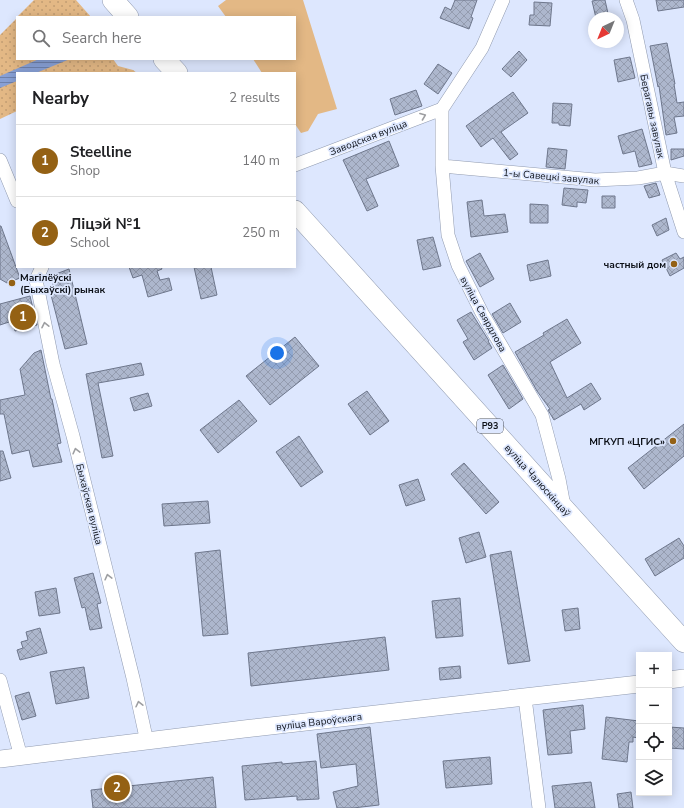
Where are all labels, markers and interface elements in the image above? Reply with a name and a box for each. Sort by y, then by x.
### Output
north arrow [588,12,624,48]
search box [16,16,296,60]
icon: search [30,27,52,49]
text: Search here [62,28,142,48]
street label: Берагавы завулак [636,73,668,160]
text: Nearby [32,87,89,110]
text: 2 results [229,89,280,107]
one-way arrow [419,112,426,120]
street label: Заводская вуліца [328,117,409,159]
text: Steelline [70,142,132,162]
text: 1 [41,152,49,170]
text: 140 m [242,152,280,170]
text: Shop [70,162,100,180]
street label: 1-ы Савецкі завулак [502,166,600,188]
text: Ліцэй №1 [70,214,141,234]
text: 2 [41,224,49,242]
text: 250 m [242,224,280,242]
text: School [70,234,110,252]
place label: частный дом [604,258,666,272]
marker: частный дом [669,259,679,269]
place label: Магілёўскі (Быхаўскі) рынак [20,271,106,297]
street label: вуліца Свярдлова [457,274,510,355]
marker: Магілёўскі (Быхаўскі) рынак [7,278,17,288]
pin: 1 [10,302,36,332]
one-way arrow [42,322,50,328]
your location [267,343,287,363]
road number: Р93 [477,419,503,433]
place label: МГКУП «ЦГИС» [589,435,665,449]
marker: МГКУП «ЦГИС» [668,436,678,446]
street label: вуліца Чалюскінцаў [501,441,574,520]
one-way arrow [73,448,81,454]
street label: Быхаўская вуліца [72,462,106,546]
one-way arrow [104,574,113,581]
map controls [636,652,672,796]
button: + [636,652,672,688]
button: − [636,688,672,724]
one-way arrow [135,700,143,707]
street label: вуліца Вароўскага [275,710,363,734]
button: locate [636,724,672,760]
button: layers [636,760,672,796]
pin: 2 [104,773,130,803]

